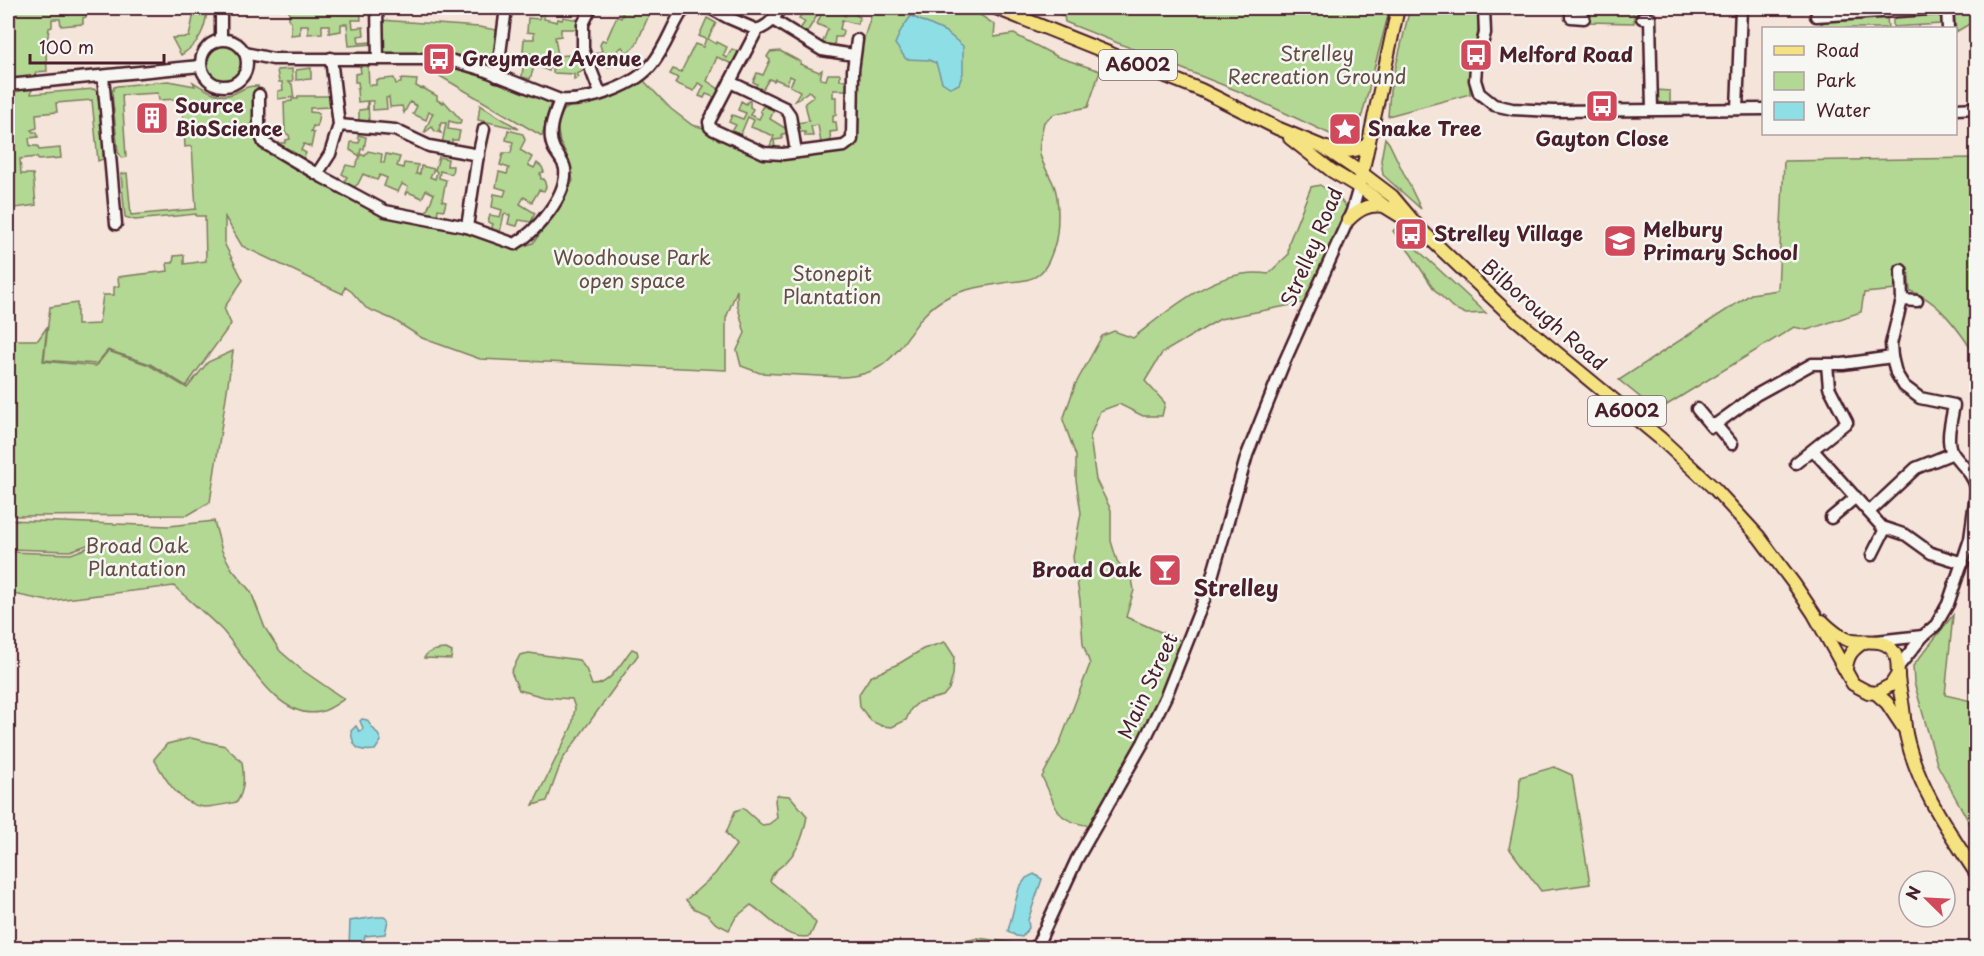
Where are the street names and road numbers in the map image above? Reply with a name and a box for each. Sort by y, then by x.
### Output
road number: A6002 [1099,50,1177,80]
street label: Strelley Road [1272,182,1350,311]
street label: Bilborough Road [1475,251,1614,377]
road number: A6002 [1588,396,1666,426]
street label: Main Street [1109,628,1185,744]

